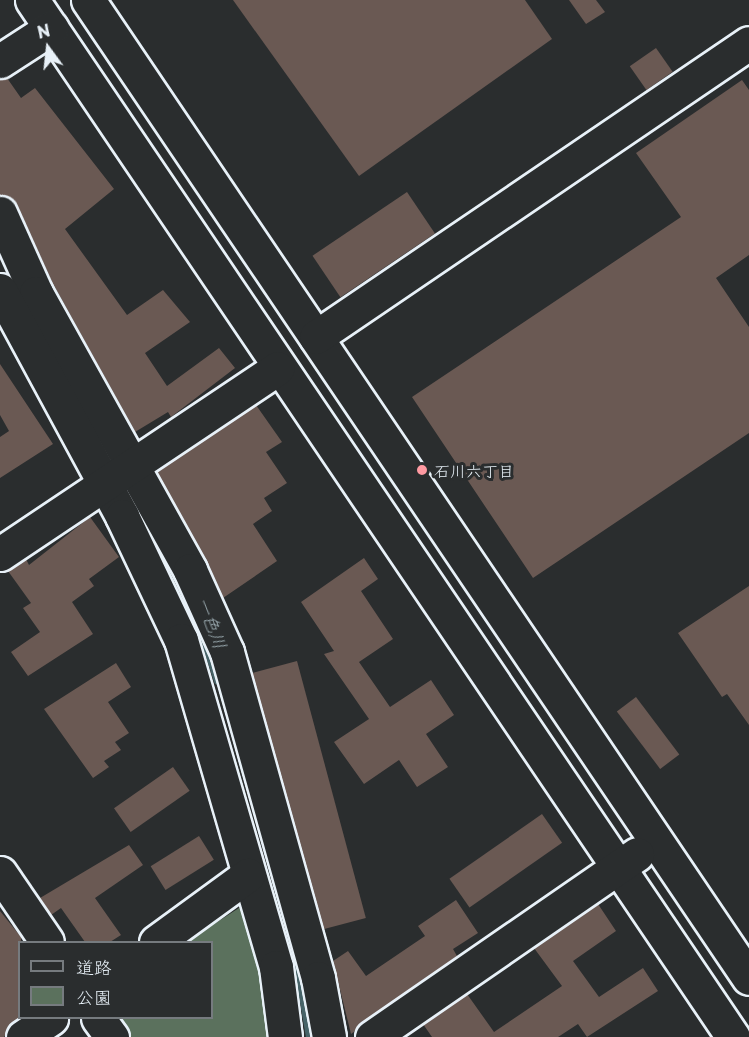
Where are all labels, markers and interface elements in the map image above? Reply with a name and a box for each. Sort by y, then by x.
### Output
text: N [34,17,53,44]
north arrow [18,18,78,78]
place label: 石川六丁目 [434,460,514,480]
marker: 石川六丁目 [415,463,429,477]
water label: 一色川 [193,594,231,652]
legend [18,941,213,1019]
text: 道路 [76,953,112,980]
text: 公園 [76,983,112,1010]

